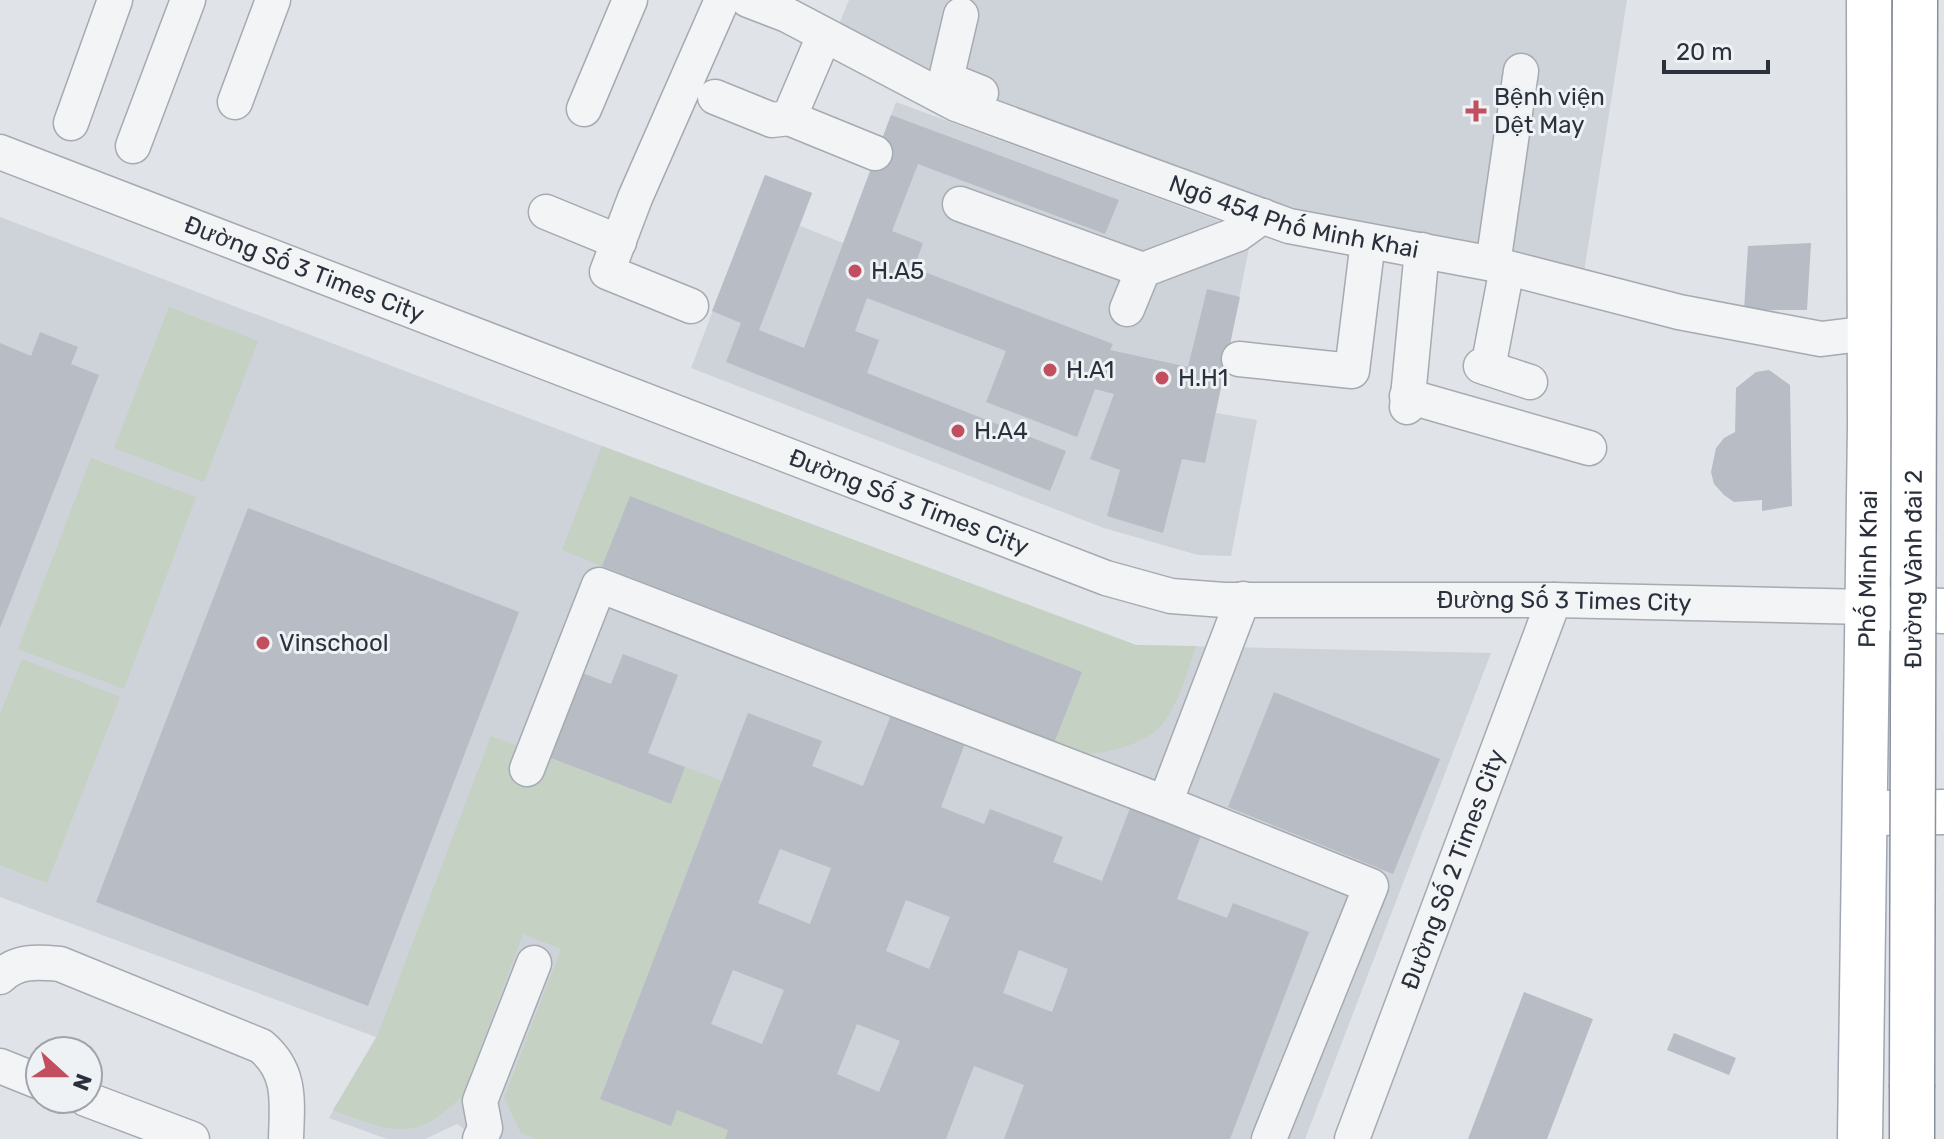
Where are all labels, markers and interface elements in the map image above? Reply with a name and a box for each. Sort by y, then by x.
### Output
scale bar [1664,24,1768,74]
text: 20 m [1676,38,1733,66]
place label: Bệnh viện Dệt May [1494,83,1605,139]
marker: Bệnh viện Dệt May [1465,100,1487,122]
street label: Ngõ 454 Phố Minh Khai [1165,169,1421,264]
street label: Đường Số 3 Times City [180,210,428,328]
place label: H.A5 [871,257,924,285]
marker: H.A5 [846,262,864,280]
place label: H.A1 [1066,356,1114,384]
marker: H.A1 [1041,361,1059,379]
place label: H.H1 [1178,364,1228,392]
marker: H.H1 [1153,369,1171,387]
place label: H.A4 [974,417,1028,445]
marker: H.A4 [949,422,967,440]
street label: Đường Số 3 Times City [785,443,1033,561]
street label: Đường Vành đai 2 [1899,470,1928,668]
street label: Phố Minh Khai [1851,490,1883,648]
street label: Đường Số 3 Times City [1437,584,1692,617]
place label: Vinschool [279,629,388,657]
marker: Vinschool [254,634,272,652]
street label: Đường Số 2 Times City [1395,745,1511,993]
north arrow [24,1035,104,1115]
text: N [67,1070,98,1094]

